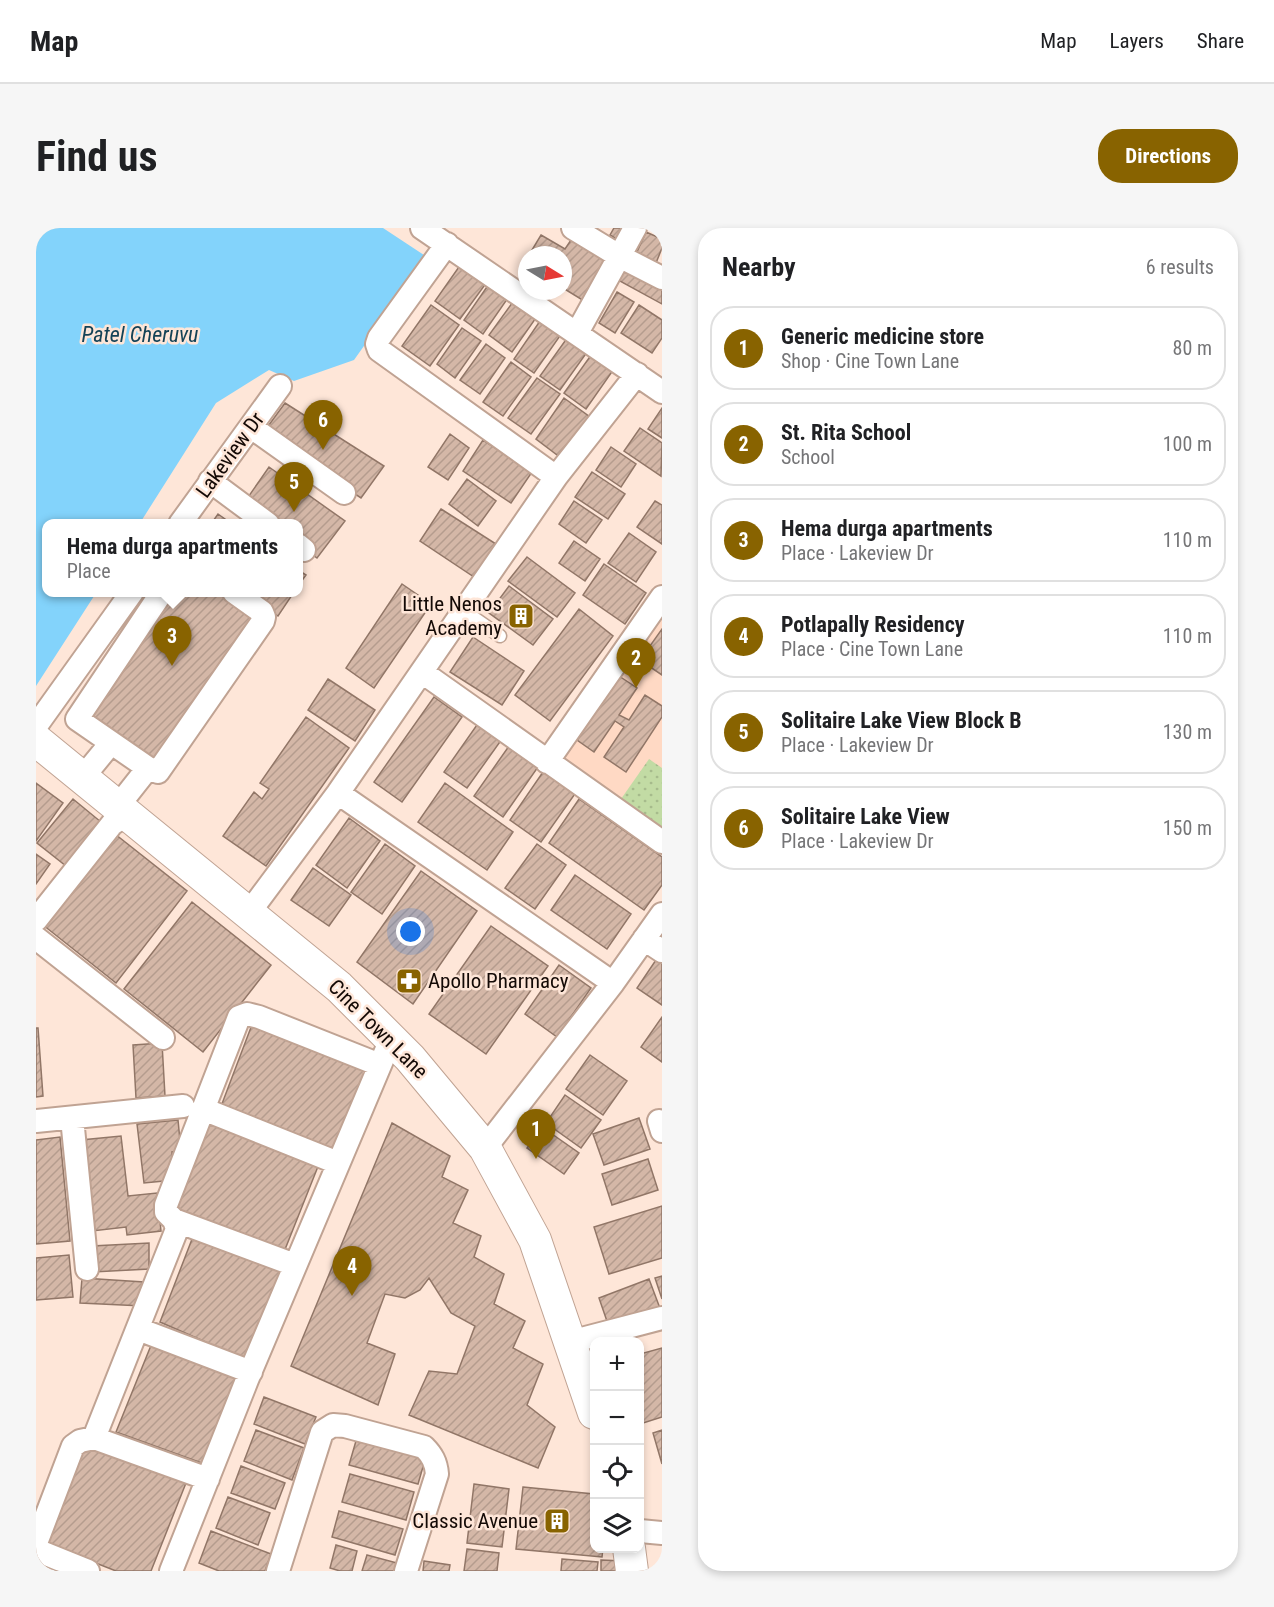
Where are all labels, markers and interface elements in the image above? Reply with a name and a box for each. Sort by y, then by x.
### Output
text: Map [30,25,78,58]
text: Map [1040,29,1077,53]
text: Layers [1110,29,1164,53]
text: Share [1197,29,1244,53]
button: Directions [1098,129,1238,183]
text: Find us [36,132,157,181]
north arrow [518,246,572,300]
text: Nearby [722,252,796,282]
text: 6 results [1146,255,1214,279]
water label: Patel Cheruvu [82,322,198,347]
text: Generic medicine store [781,324,984,349]
text: 1 [738,336,749,360]
text: 80 m [1173,336,1212,360]
text: Shop · Cine Town Lane [781,349,959,373]
pin: 6 [304,400,342,450]
street label: Lakeview Dr [191,408,269,502]
text: St. Rita School [781,420,911,445]
text: 2 [738,432,749,456]
text: 100 m [1163,432,1212,456]
text: School [781,445,835,469]
pin: 5 [274,462,314,512]
text: Hema durga apartments [781,516,993,541]
popup [42,519,303,597]
text: 3 [738,528,749,552]
text: 110 m [1163,528,1212,552]
text: Hema durga apartments [67,534,278,559]
text: Place · Lakeview Dr [781,541,934,565]
text: Place [67,559,111,583]
place label: Little Nenos Academy [402,592,502,640]
building icon: Little Nenos Academy [506,601,536,631]
text: Potlapally Residency [781,612,965,637]
pin: 3 [152,616,192,666]
text: 4 [738,624,749,648]
text: 110 m [1163,624,1212,648]
text: Place · Cine Town Lane [781,637,963,661]
pin: 2 [616,638,656,688]
text: Solitaire Lake View Block B [781,708,1022,733]
text: 5 [738,720,749,744]
text: 130 m [1163,720,1212,744]
text: Place · Lakeview Dr [781,733,934,757]
text: Solitaire Lake View [781,804,950,829]
text: 6 [738,816,749,840]
text: 150 m [1163,816,1212,840]
text: Place · Lakeview Dr [781,829,934,853]
your location [396,917,425,946]
pharmacy icon: Apollo Pharmacy [394,966,424,996]
place label: Apollo Pharmacy [428,969,569,993]
street label: Cine Town Lane [323,974,433,1084]
pin: 1 [516,1110,556,1159]
pin: 4 [332,1246,372,1296]
map controls [590,1337,644,1553]
button: + [590,1337,644,1391]
button: − [590,1391,644,1445]
button: locate [590,1445,644,1499]
button: layers [590,1499,644,1553]
building icon: Classic Avenue [542,1506,572,1536]
place label: Classic Avenue [412,1509,538,1533]

